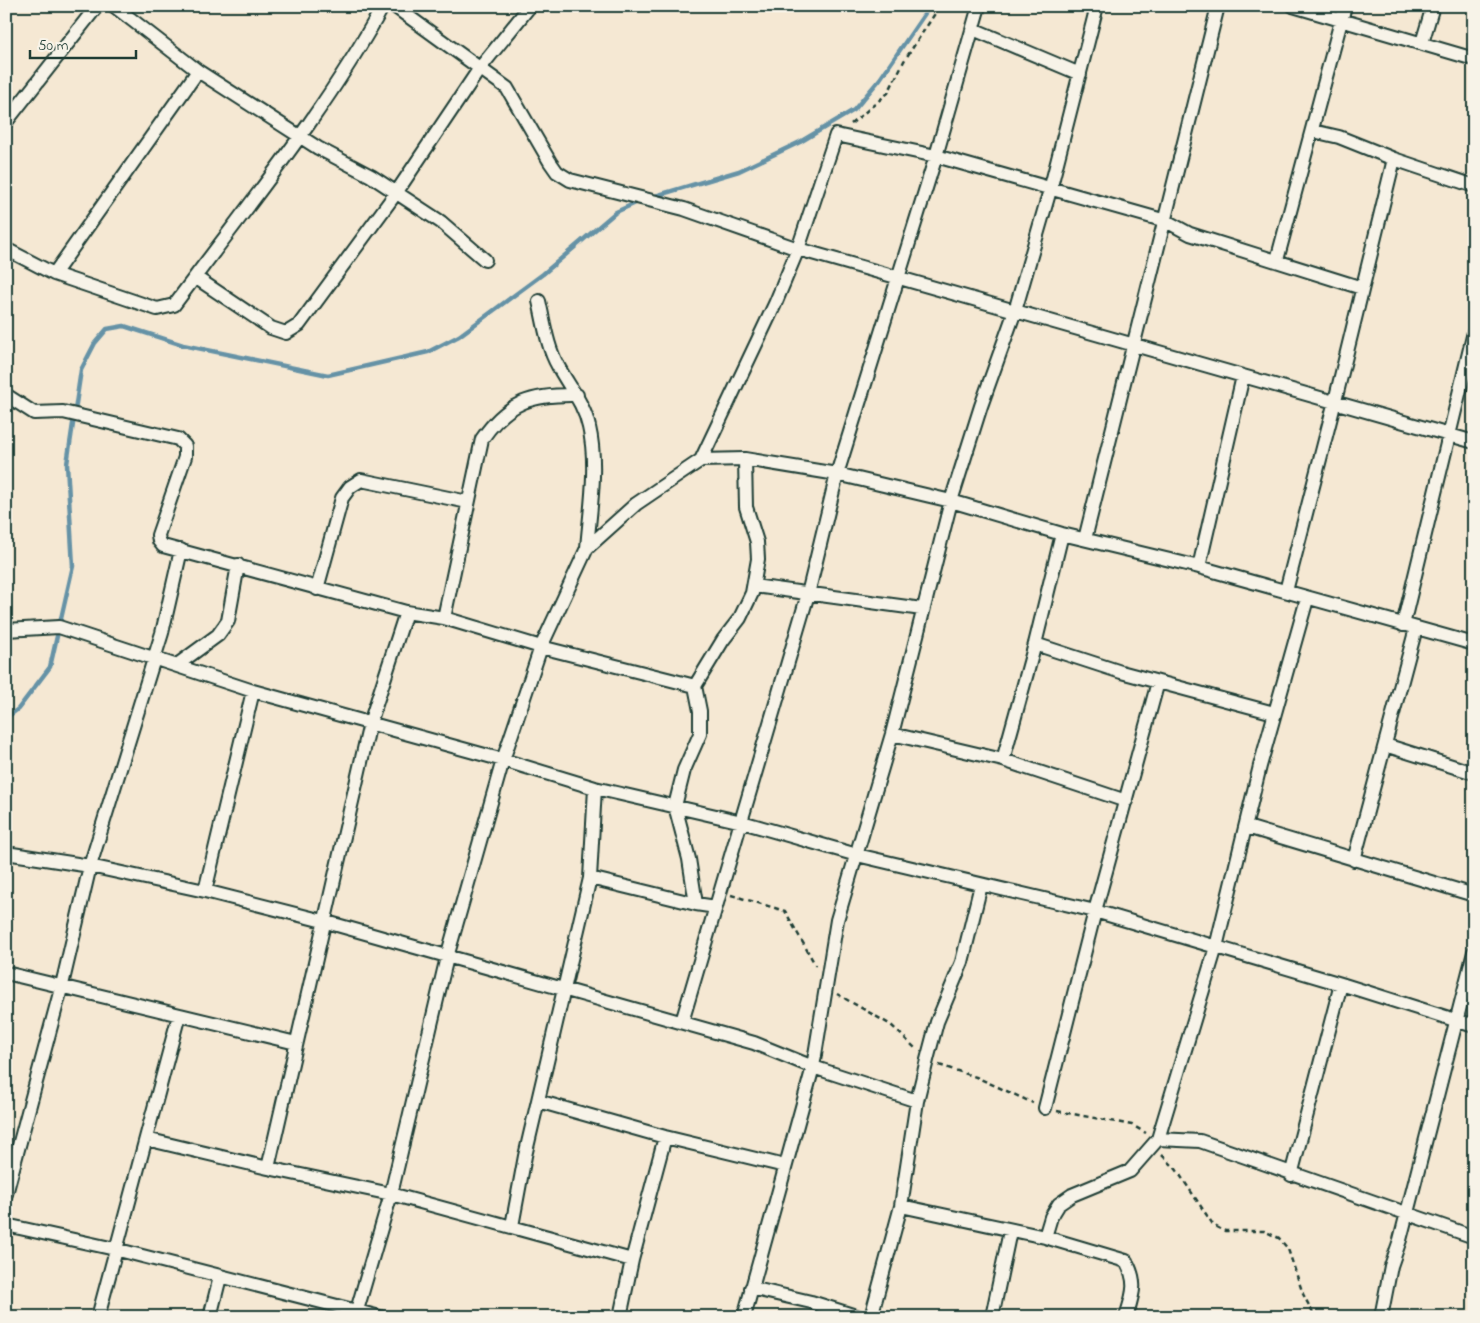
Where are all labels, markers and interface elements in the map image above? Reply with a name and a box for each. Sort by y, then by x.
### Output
scale bar [30,28,136,60]
text: 50 m [38,35,69,57]

